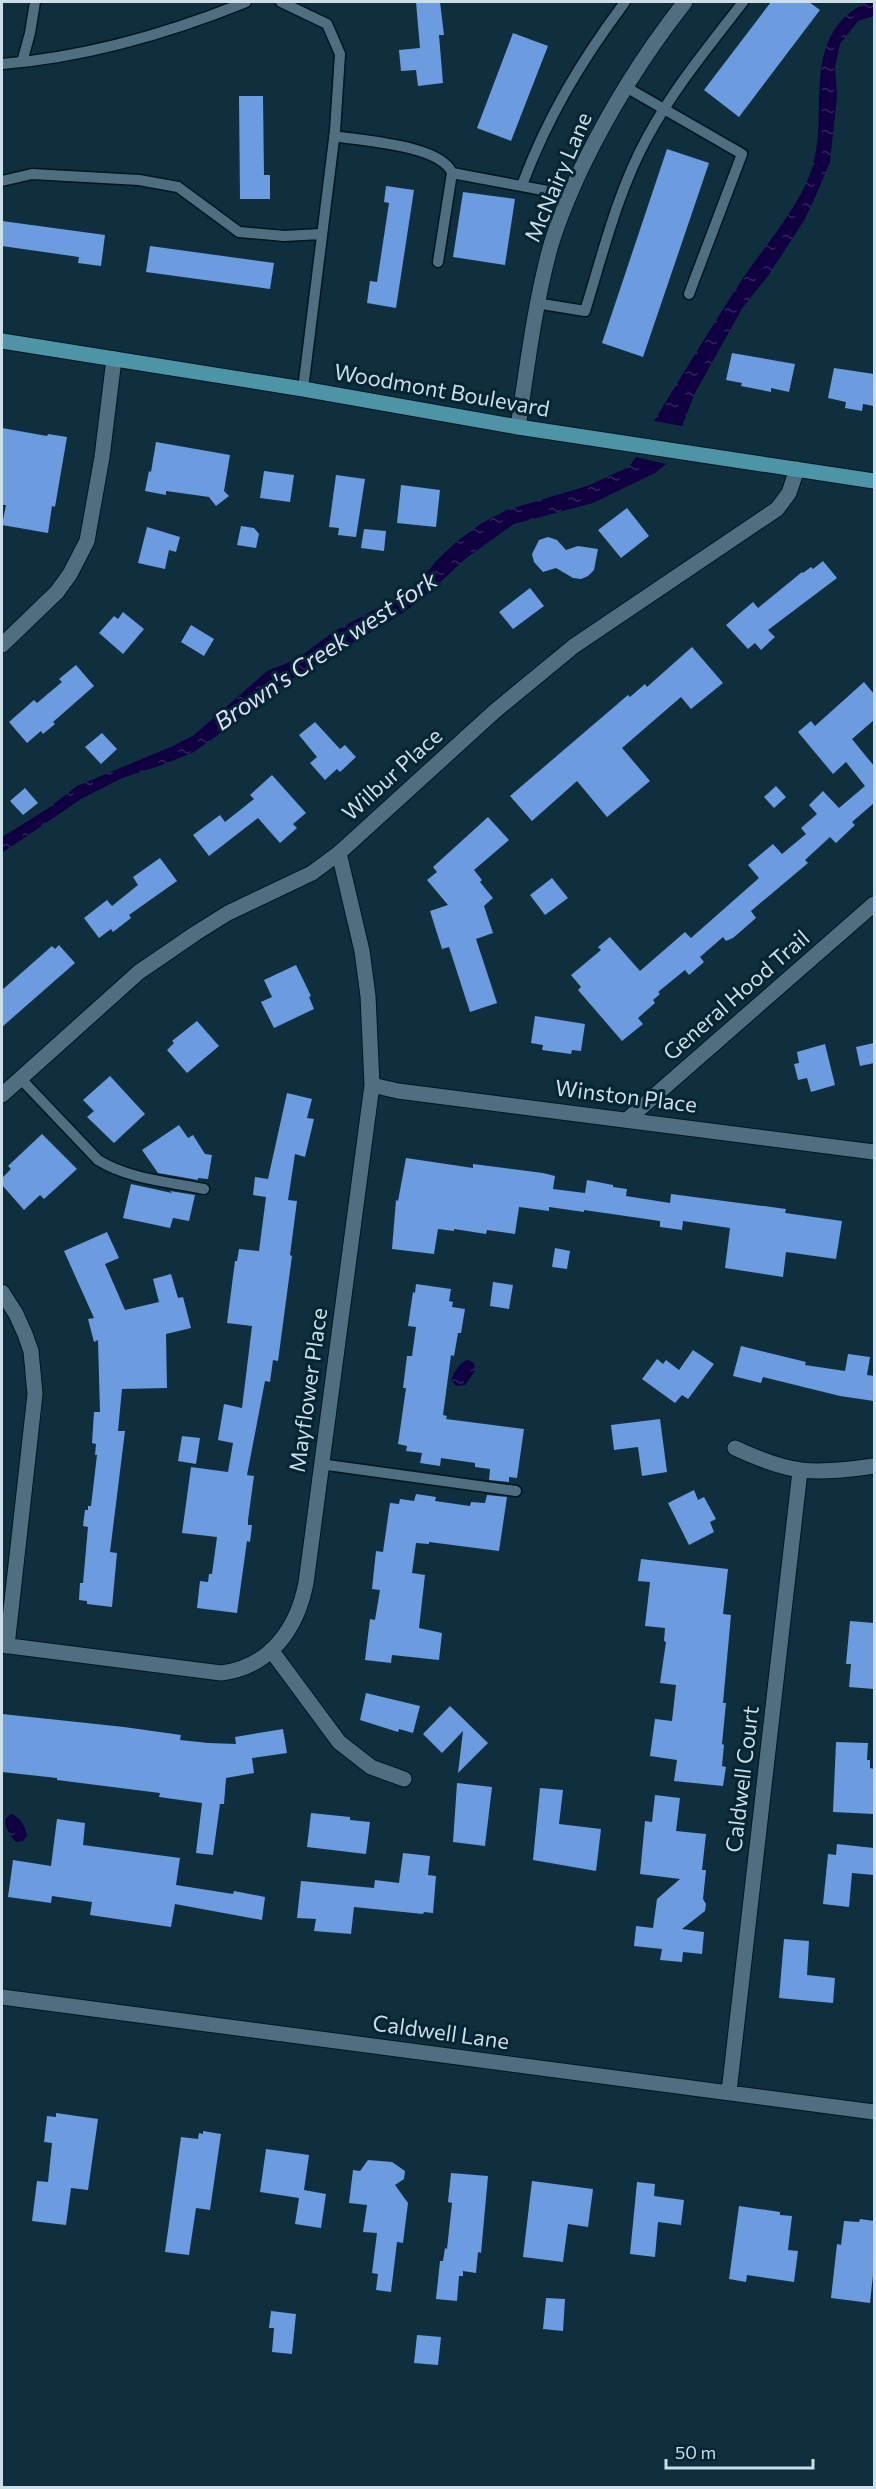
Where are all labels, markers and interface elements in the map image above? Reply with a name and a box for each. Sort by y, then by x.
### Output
street label: McNairy Lane [518,108,597,246]
street label: Woodmont Boulevard [332,357,552,422]
water label: Brown's Creek west fork [208,564,443,735]
street label: Wilbur Place [336,722,447,826]
street label: General Hood Trail [657,924,814,1066]
street label: Winston Place [554,1073,699,1118]
street label: Mayflower Place [283,1306,332,1474]
street label: Caldwell Court [719,1704,764,1854]
street label: Caldwell Lane [371,2009,511,2054]
scale bar [666,2432,813,2470]
text: 50 m [675,2441,716,2463]

